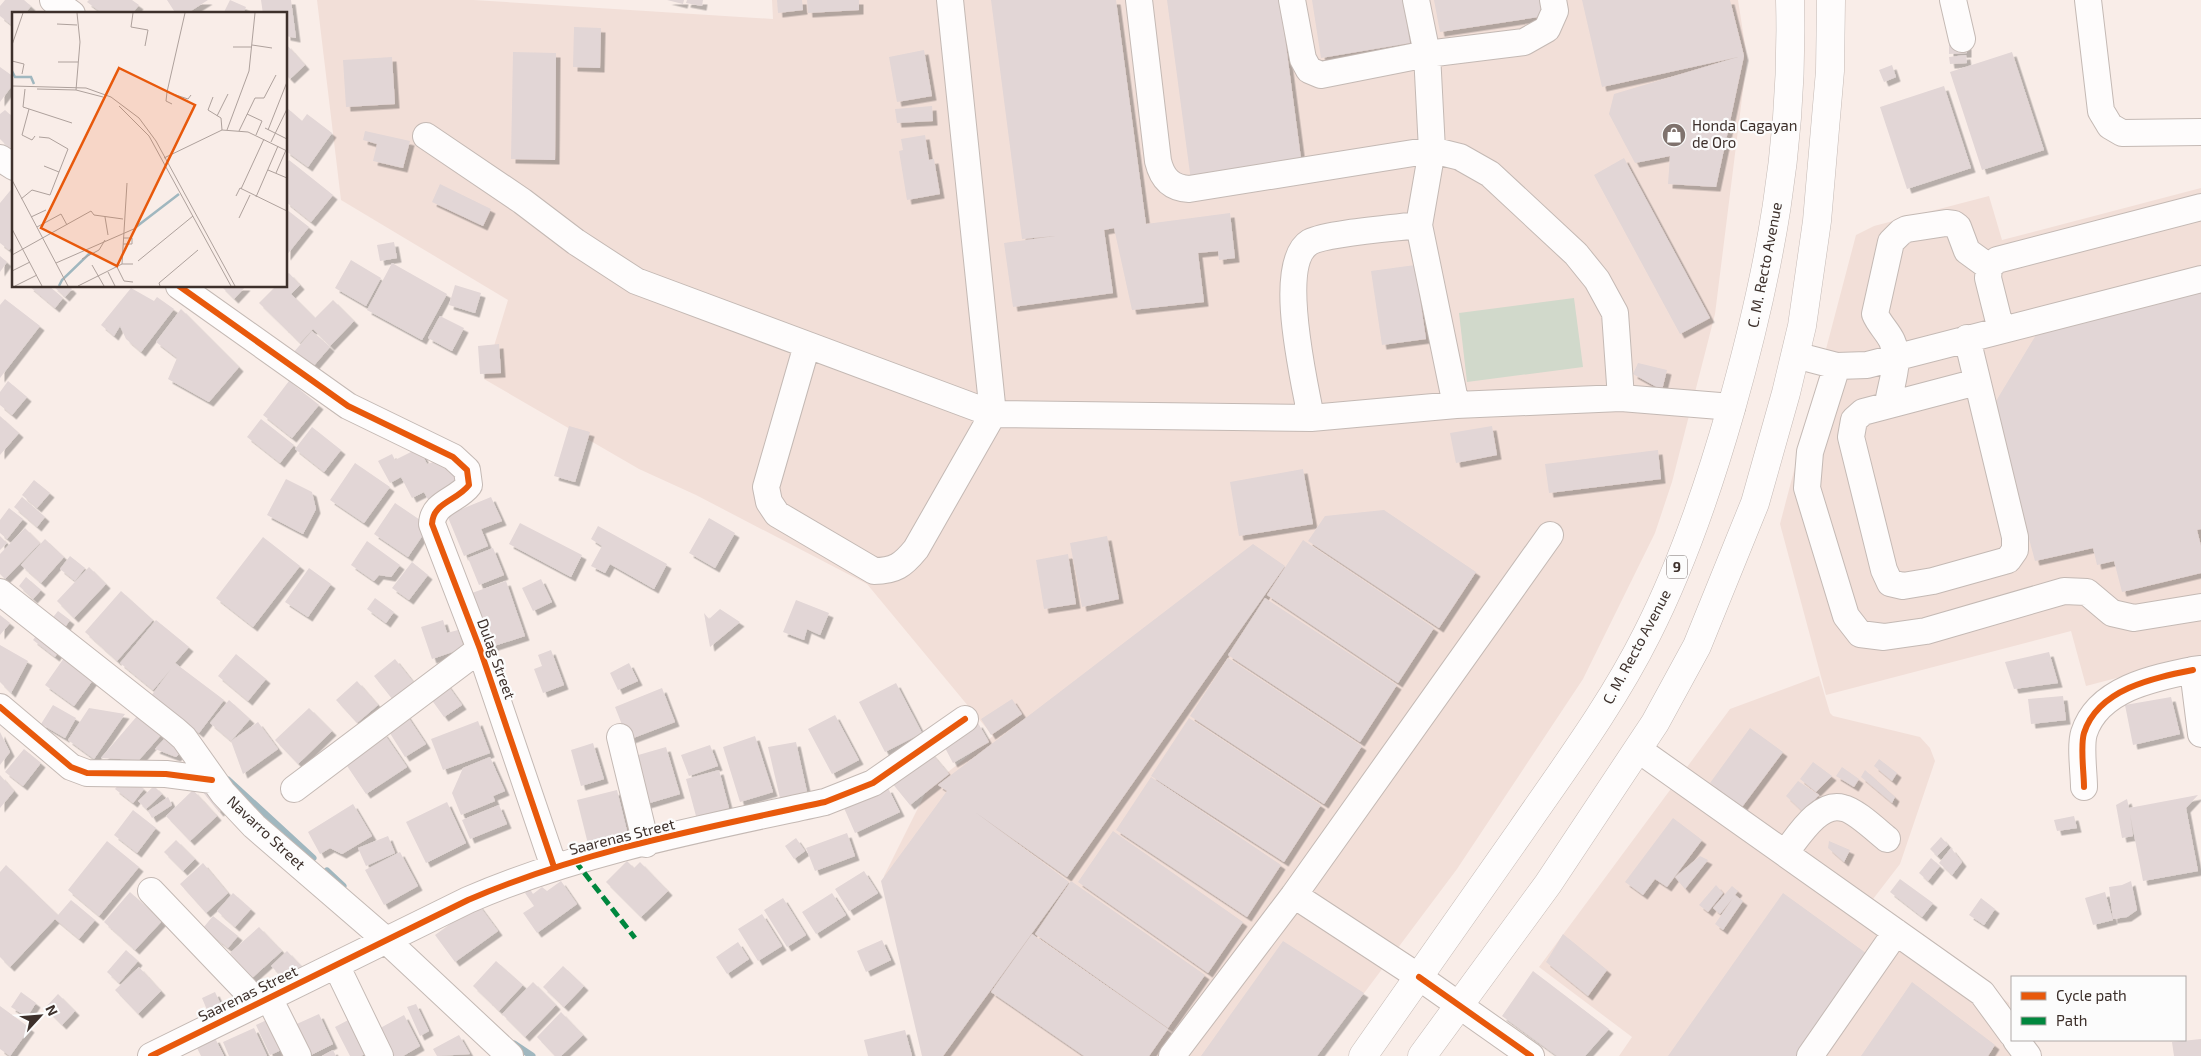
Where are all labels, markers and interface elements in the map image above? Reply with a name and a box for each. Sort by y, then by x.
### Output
inset map [12,12,288,288]
place label: Honda Cagayan de Oro [1692,116,1798,151]
shop icon: Honda Cagayan de Oro [1661,122,1687,148]
street label: C. M. Recto Avenue [1743,201,1785,329]
road number: 9 [1667,556,1687,578]
street label: C. M. Recto Avenue [1598,586,1674,707]
street label: Dulag Street [474,616,520,702]
street label: Navarro Street [224,791,310,873]
street label: Saarenas Street [567,814,677,858]
street label: Saarenas Street [195,961,300,1025]
legend [2011,976,2186,1041]
text: Cycle path [2056,986,2127,1004]
north arrow [15,991,65,1041]
text: N [42,1002,62,1018]
text: Path [2056,1011,2087,1029]

